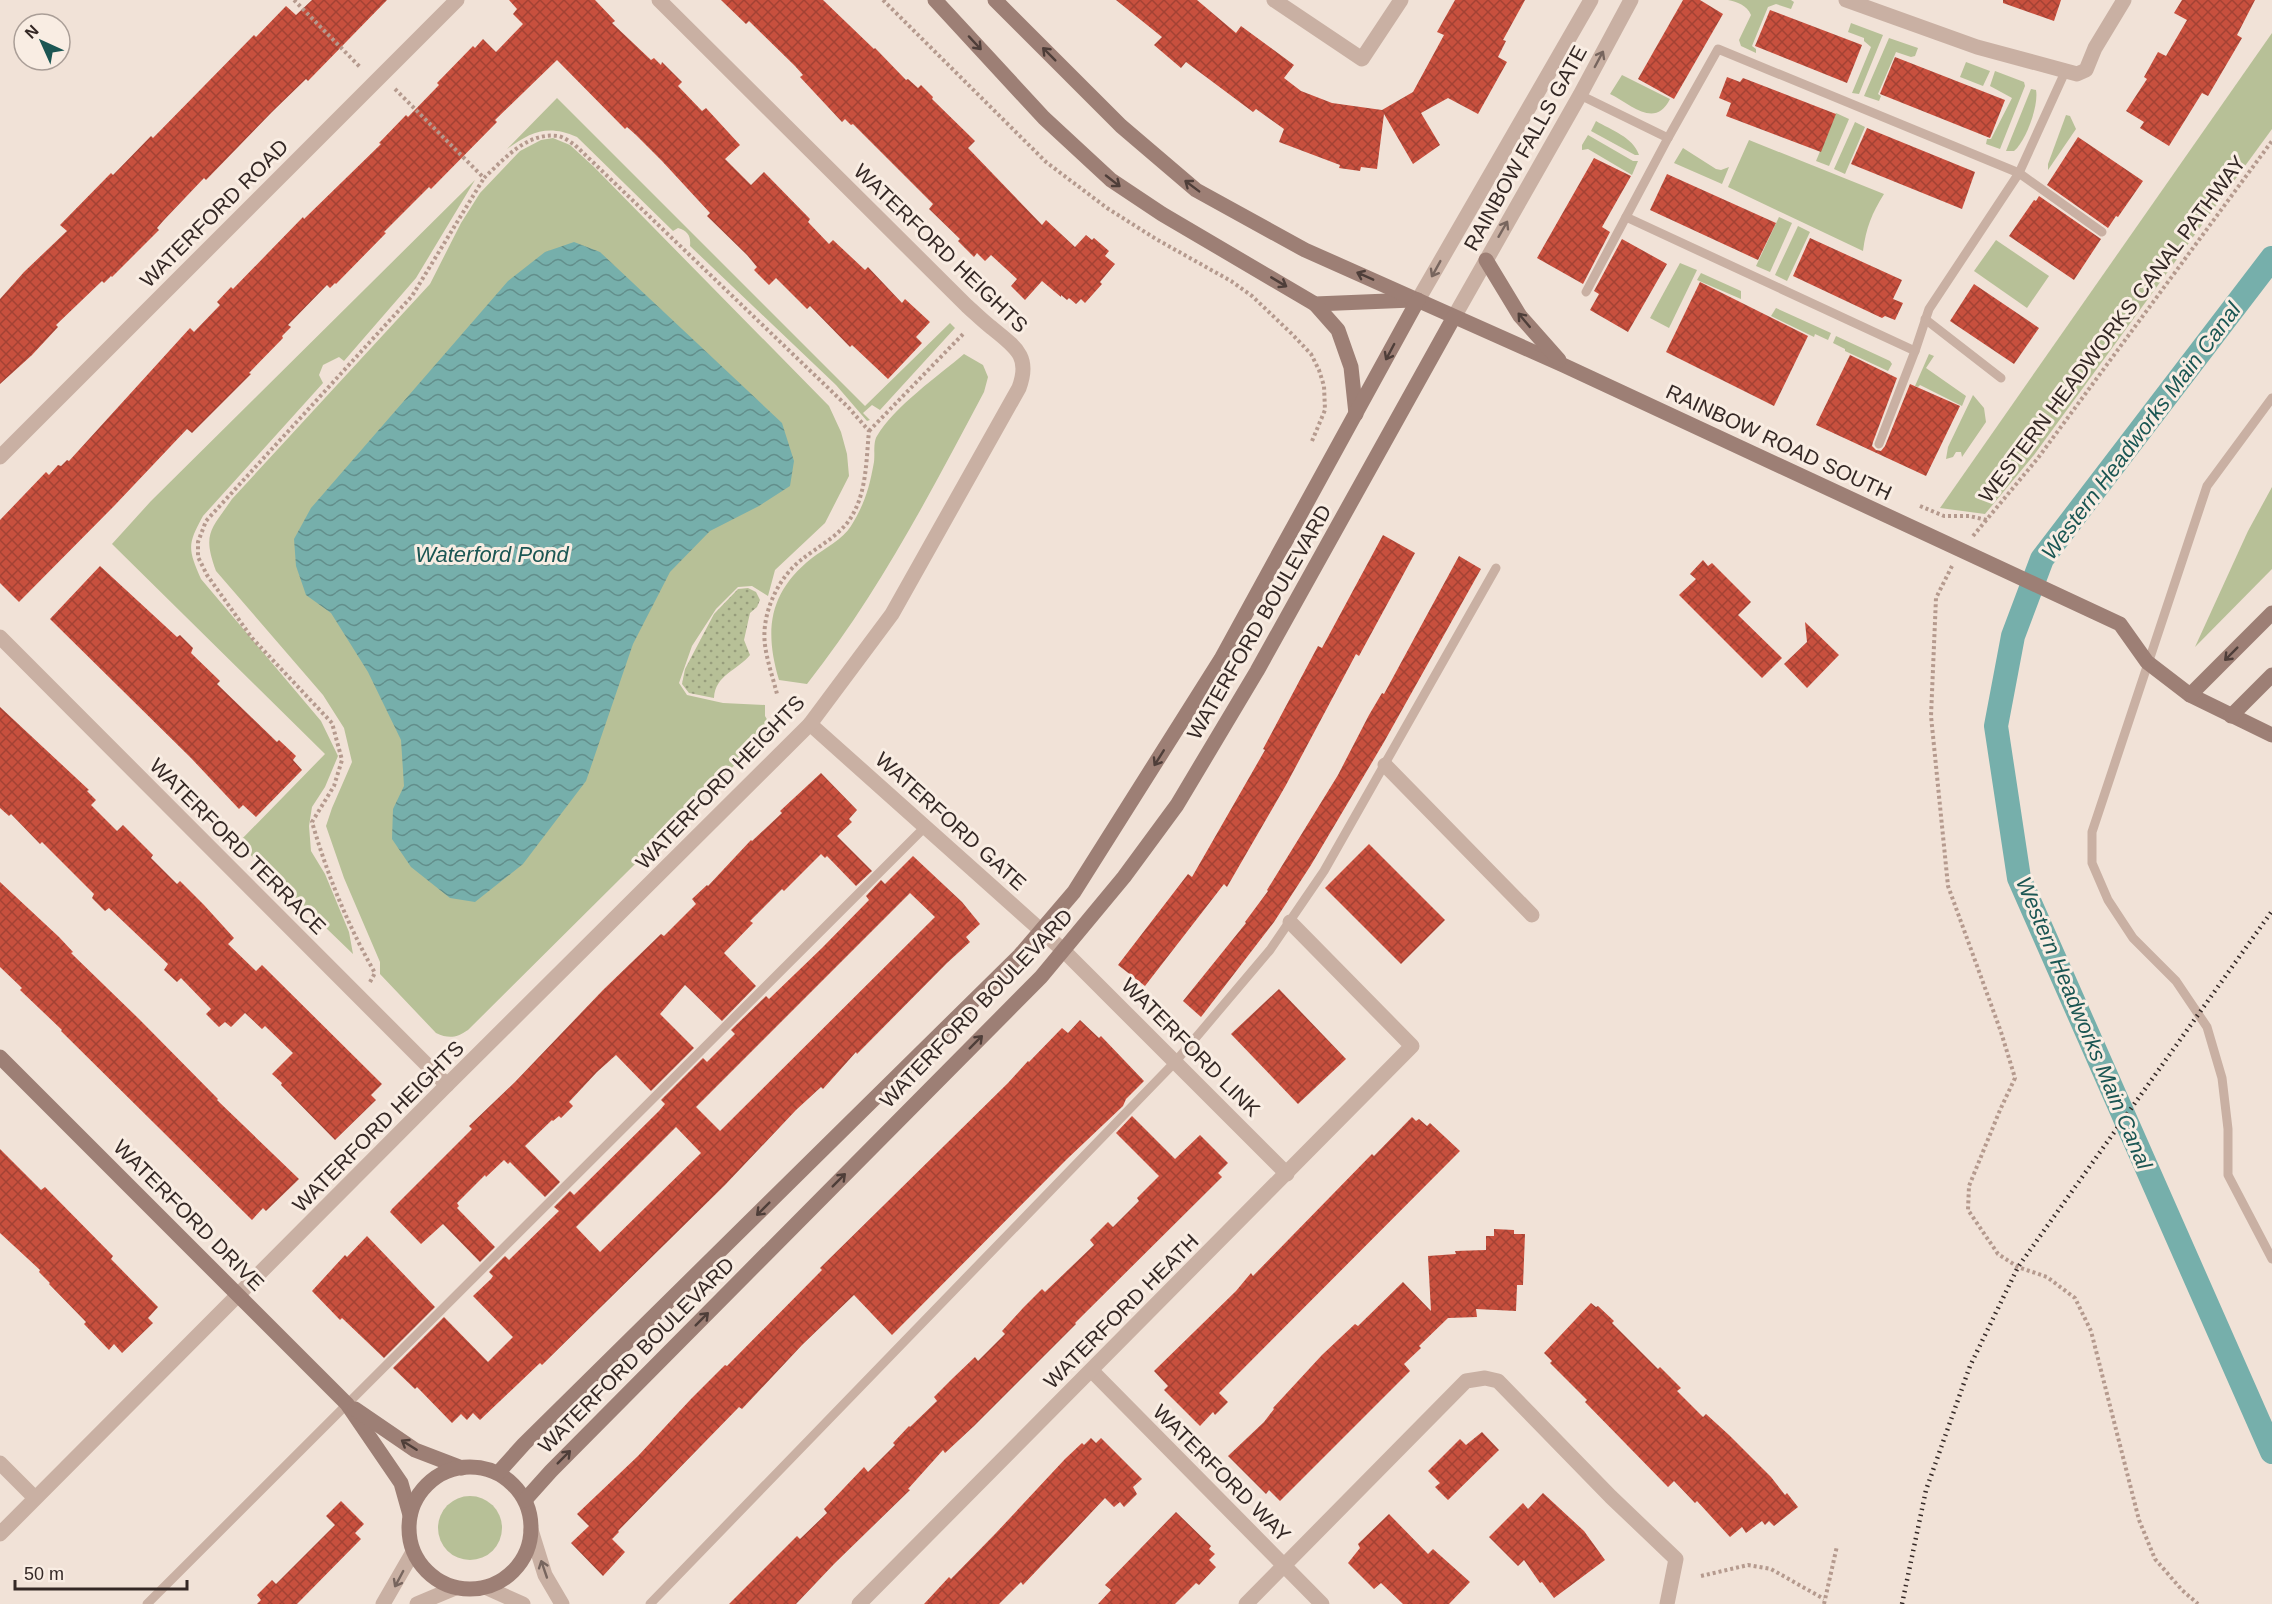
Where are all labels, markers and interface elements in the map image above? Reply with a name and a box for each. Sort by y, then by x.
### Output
north arrow [12,12,72,72]
text: N [22,22,42,42]
one-way arrow [968,35,982,50]
street label: RAINBOW FALLS GATE [1459,42,1591,254]
one-way arrow [1042,47,1057,62]
one-way arrow [1594,51,1605,69]
street label: WATERFORD ROAD [135,134,293,292]
street label: WESTERN HEADWORKS CANAL PATHWAY [1974,151,2250,507]
street label: WATERFORD HEIGHTS [850,159,1032,337]
one-way arrow [1104,174,1120,187]
one-way arrow [1185,180,1201,193]
one-way arrow [1498,221,1510,238]
one-way arrow [1430,260,1441,278]
one-way arrow [1356,270,1375,281]
one-way arrow [1270,277,1287,289]
water label: Western Headworks Main Canal [2036,297,2246,564]
one-way arrow [1518,313,1531,329]
one-way arrow [1384,342,1395,360]
street label: RAINBOW ROAD SOUTH [1663,380,1895,504]
street label: WATERFORD BOULEVARD [1182,501,1336,743]
water label: Waterford Pond [415,542,570,567]
one-way arrow [2223,647,2238,662]
street label: WATERFORD HEIGHTS [631,691,809,873]
street label: WATERFORD GATE [871,747,1031,895]
one-way arrow [1152,749,1164,766]
street label: WATERFORD TERRACE [145,753,331,939]
water label: Western Headworks Main Canal [2011,873,2157,1174]
street label: WATERFORD BOULEVARD [875,904,1077,1112]
street label: WATERFORD LINK [1117,973,1265,1121]
one-way arrow [969,1034,984,1049]
street label: WATERFORD HEIGHTS [288,1036,468,1216]
street label: WATERFORD DRIVE [109,1135,269,1295]
one-way arrow [832,1173,846,1188]
one-way arrow [755,1201,770,1216]
street label: WATERFORD HEATH [1039,1229,1203,1393]
street label: WATERFORD BOULEVARD [534,1253,738,1457]
one-way arrow [694,1311,709,1326]
street label: WATERFORD WAY [1149,1400,1295,1546]
one-way arrow [400,1439,417,1452]
one-way arrow [557,1450,572,1465]
scale bar [15,1553,188,1591]
one-way arrow [537,1560,548,1578]
text: 50 m [24,1564,64,1584]
one-way arrow [393,1569,404,1587]

